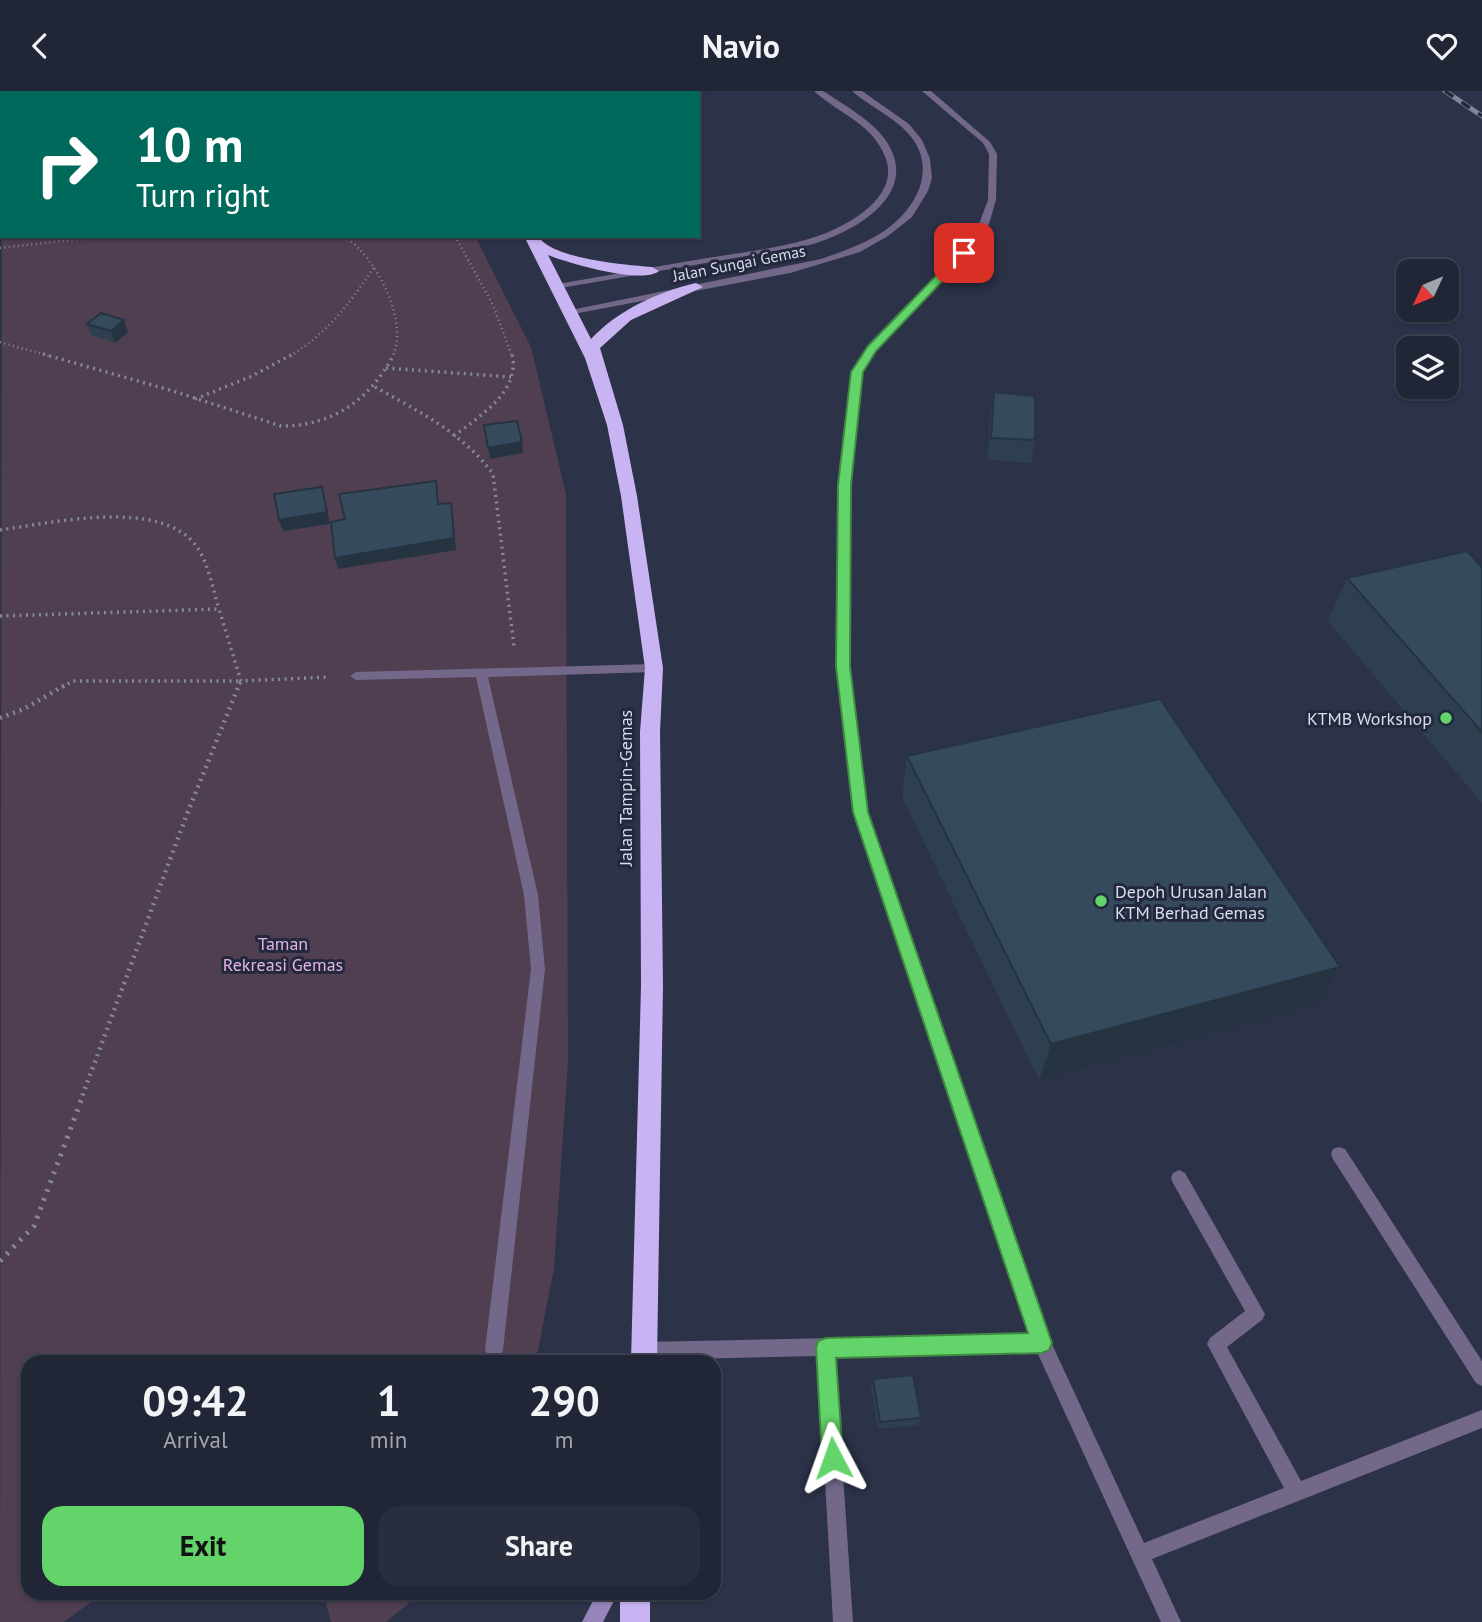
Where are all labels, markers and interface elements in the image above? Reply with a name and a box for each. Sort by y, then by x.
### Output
text: Navio [702,25,780,67]
icon: back [21,27,59,65]
icon: heart [1423,27,1461,65]
text: 10 m [136,112,243,176]
icon: right [21,119,112,210]
text: Turn right [136,174,270,216]
pin [934,223,994,283]
icon: arrive [945,234,983,272]
street label: Jalan Sungai Gemas [670,240,807,286]
north arrow [1396,259,1460,322]
map controls [1396,259,1459,399]
button: layers [1396,336,1459,399]
place label: KTMB Workshop [1307,707,1432,730]
street label: Jalan Tampin-Gemas [614,710,637,867]
marker: KTMB Workshop [1438,710,1454,726]
place label: Depoh Urusan Jalan KTM Berhad Gemas [1115,880,1267,924]
marker: Depoh Urusan Jalan KTM Berhad Gemas [1093,893,1109,909]
park label: Taman Rekreasi Gemas [223,932,343,976]
text: 09:42 [142,1373,249,1428]
text: 1 [377,1373,400,1428]
text: 290 [528,1373,600,1428]
position arrow [796,1421,870,1495]
text: Arrival [163,1425,228,1454]
text: min [370,1425,407,1454]
text: m [555,1425,573,1454]
button: Exit [42,1506,364,1586]
button: Share [378,1506,700,1586]

